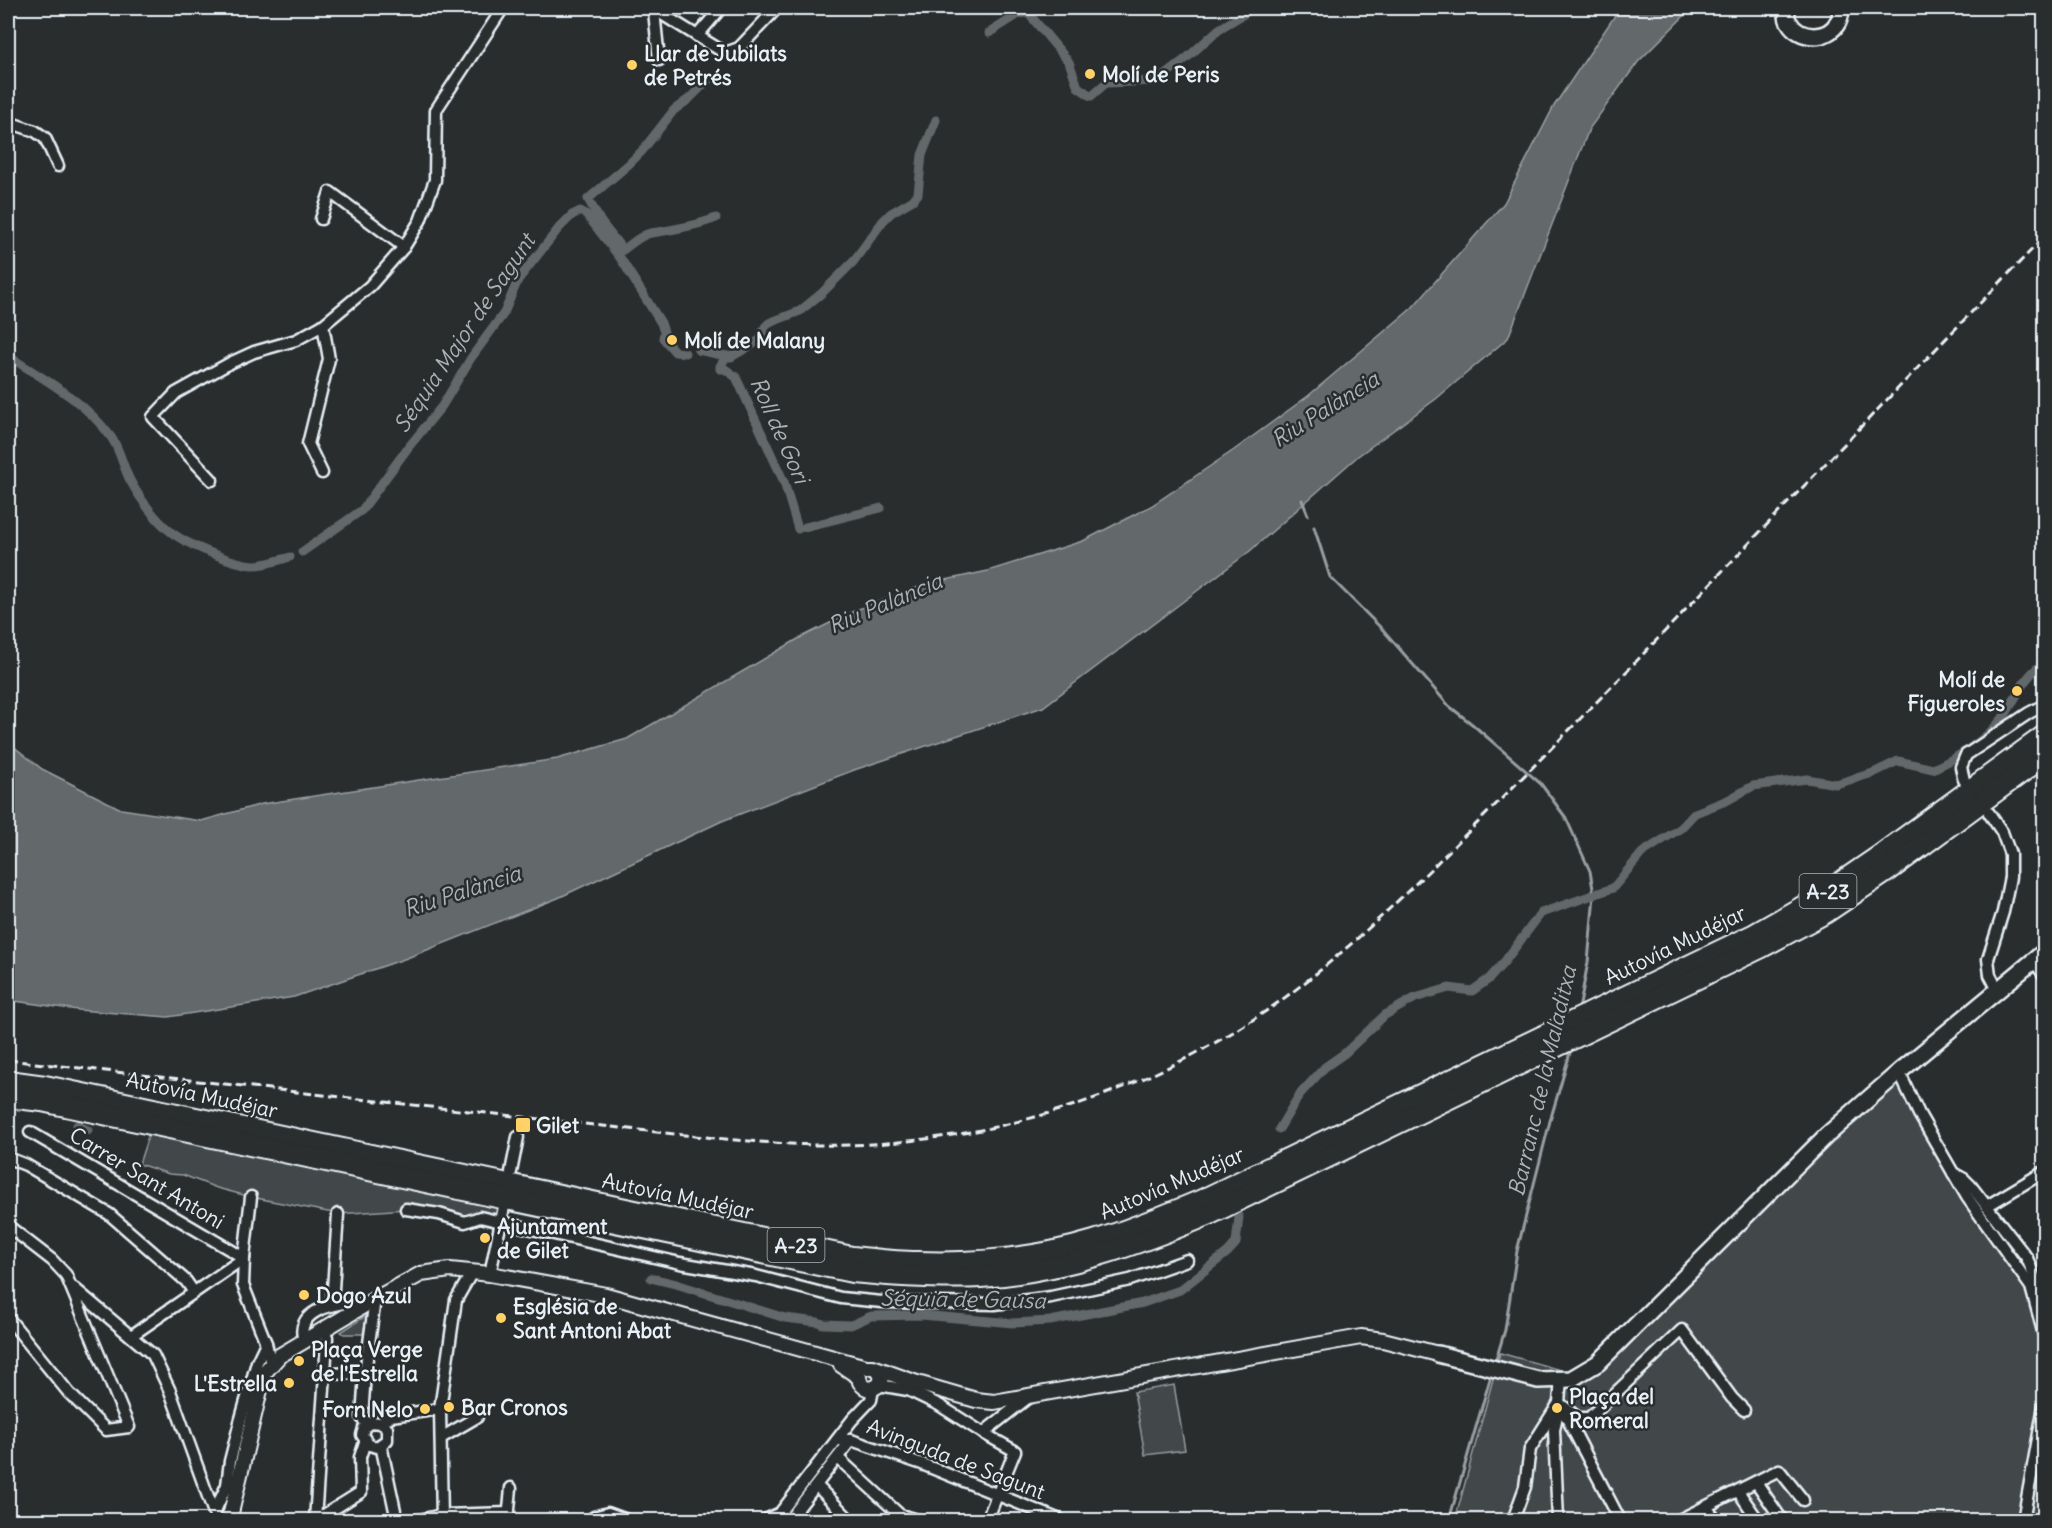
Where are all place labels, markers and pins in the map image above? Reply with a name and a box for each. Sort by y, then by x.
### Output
place label: Llar de Jubilats de Petrés [644,40,787,91]
marker: Llar de Jubilats de Petrés [625,58,639,72]
place label: Molí de Peris [1102,61,1220,88]
marker: Molí de Peris [1083,67,1097,81]
place label: Molí de Malany [684,327,825,354]
marker: Molí de Malany [665,333,679,347]
place label: Molí de Figueroles [1907,666,2005,717]
marker: Molí de Figueroles [2010,684,2024,698]
place label: Gilet [536,1112,580,1139]
marker: Gilet [514,1116,532,1134]
place label: Ajuntament de Gilet [497,1213,608,1264]
marker: Ajuntament de Gilet [478,1231,492,1245]
place label: Dogo Azul [316,1282,412,1309]
marker: Dogo Azul [297,1288,311,1302]
place label: Església de Sant Antoni Abat [513,1293,672,1344]
marker: Església de Sant Antoni Abat [494,1311,508,1325]
place label: Plaça Verge de l'Estrella [311,1336,423,1387]
marker: Plaça Verge de l'Estrella [292,1354,306,1368]
place label: L'Estrella [194,1370,277,1397]
marker: L'Estrella [282,1376,296,1390]
place label: Plaça del Romeral [1569,1383,1654,1434]
place label: Bar Cronos [461,1394,568,1421]
place label: Forn Nelo [322,1396,413,1423]
marker: Bar Cronos [442,1400,456,1414]
marker: Plaça del Romeral [1550,1401,1564,1415]
marker: Forn Nelo [418,1402,432,1416]

